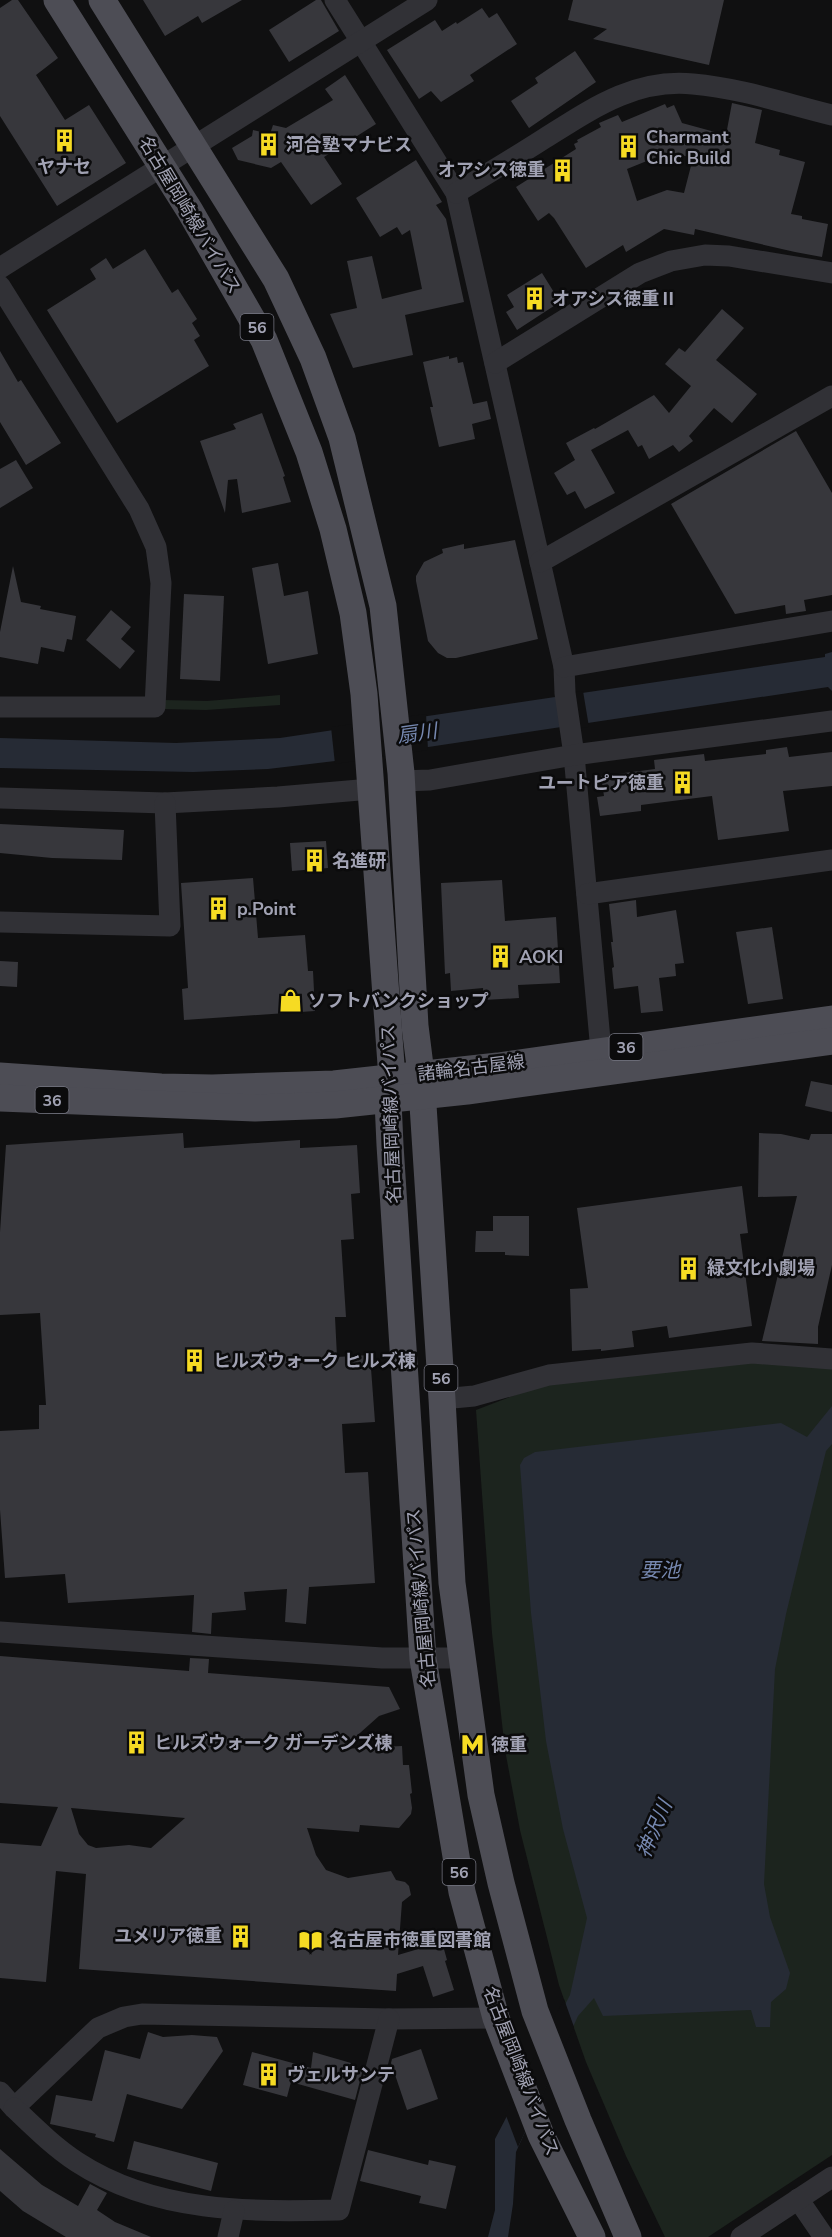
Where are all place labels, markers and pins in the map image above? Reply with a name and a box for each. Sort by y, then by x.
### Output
place label: Charmant Chic Build [646,125,731,170]
building icon: ヤナセ [51,128,77,154]
building icon: 河合塾マナビス [255,132,281,158]
place label: 河合塾マナビス [286,133,412,157]
building icon: Charmant Chic Build [615,134,641,160]
place label: ヤナセ [37,155,91,179]
building icon: オアシス徳重 [550,157,576,183]
place label: オアシス徳重 [438,158,545,182]
building icon: オアシス徳重Ⅱ [521,286,547,312]
place label: オアシス徳重Ⅱ [552,287,677,311]
building icon: ユートピア徳重 [669,770,695,796]
place label: ユートピア徳重 [538,771,664,795]
building icon: 名進研 [301,848,327,874]
place label: 名進研 [332,849,386,873]
building icon: p.Point [206,896,232,922]
place label: p.Point [237,897,296,921]
building icon: AOKI [488,944,514,970]
place label: AOKI [519,945,563,969]
shop icon: ソフトバンクショップ [277,988,303,1014]
place label: ソフトバンクショップ [308,989,489,1013]
building icon: 緑文化小劇場 [676,1255,702,1281]
place label: 緑文化小劇場 [707,1256,815,1280]
building icon: ヒルズウォーク ヒルズ棟 [182,1348,208,1374]
place label: ヒルズウォーク ヒルズ棟 [213,1349,416,1373]
building icon: ヒルズウォーク ガーデンズ棟 [123,1730,149,1756]
place label: ヒルズウォーク ガーデンズ棟 [154,1731,393,1755]
metro station icon: 徳重 [460,1732,486,1758]
place label: 徳重 [491,1733,527,1757]
building icon: ユメリア徳重 [227,1923,253,1949]
place label: ユメリア徳重 [114,1924,222,1948]
library icon: 名古屋市徳重図書館 [298,1927,324,1953]
place label: 名古屋市徳重図書館 [329,1928,491,1952]
building icon: ヴェルサンテ [256,2062,282,2088]
place label: ヴェルサンテ [287,2063,395,2087]

